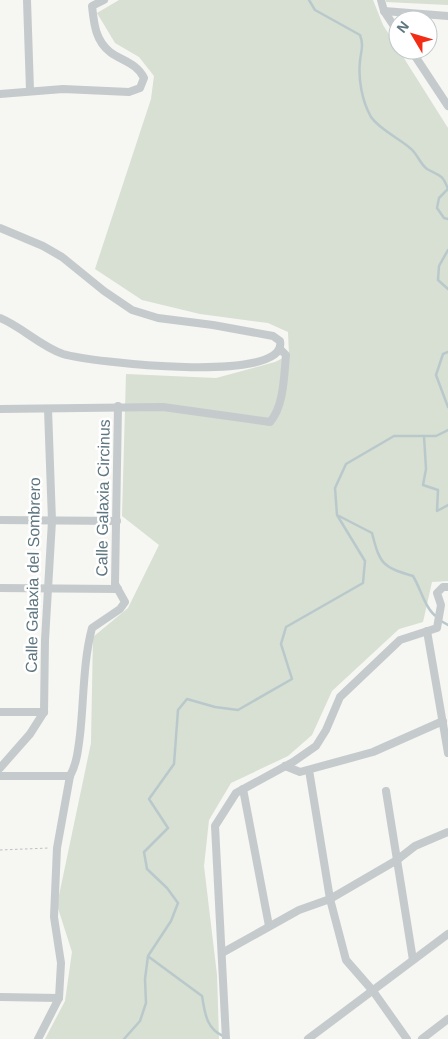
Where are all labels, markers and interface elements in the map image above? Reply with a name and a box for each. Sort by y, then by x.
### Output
north arrow [388,10,438,60]
text: N [393,18,412,36]
street label: Calle Galaxia Circinus [93,419,113,577]
street label: Calle Galaxia del Sombrero [23,477,43,673]

